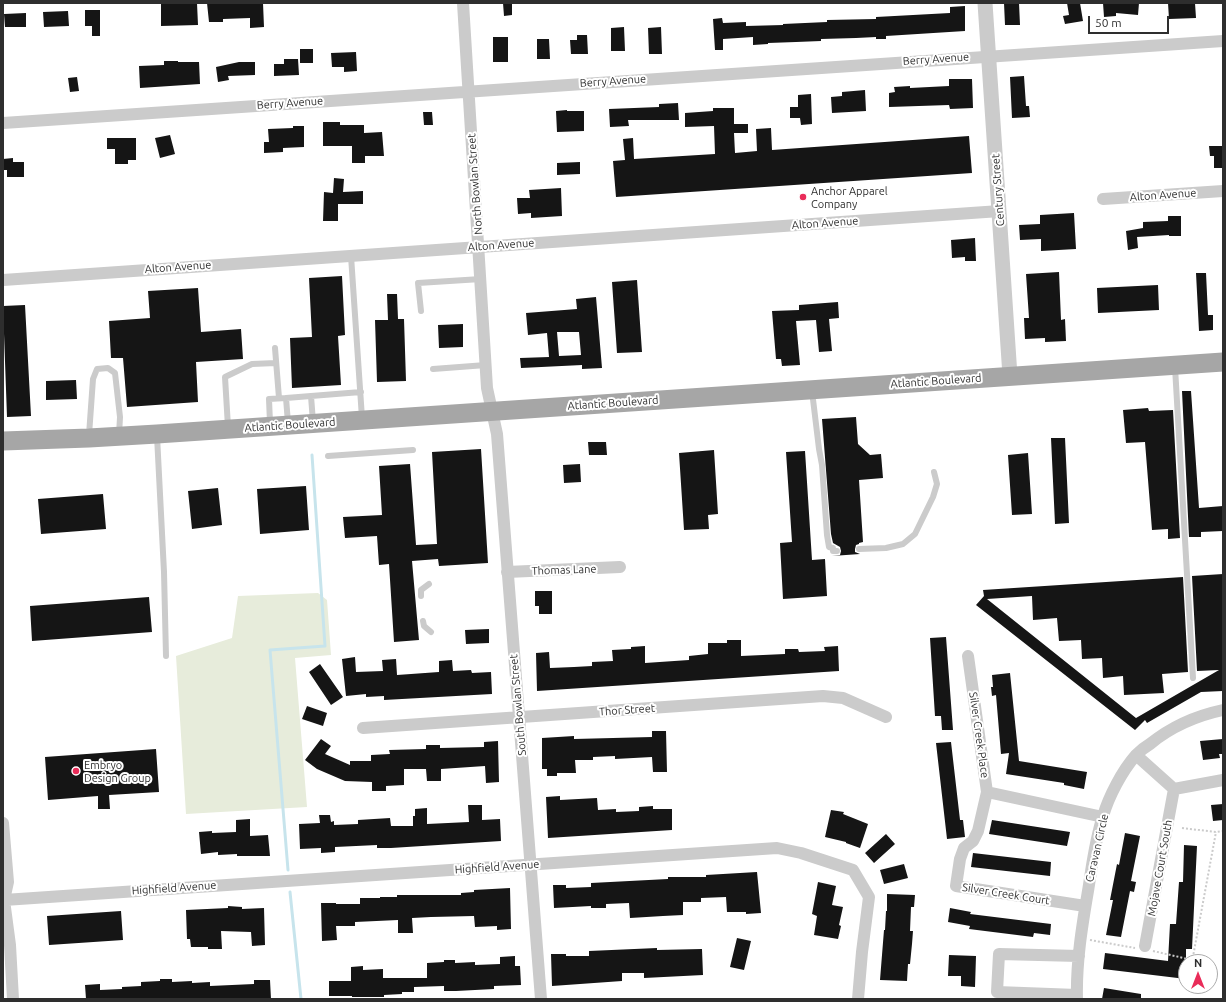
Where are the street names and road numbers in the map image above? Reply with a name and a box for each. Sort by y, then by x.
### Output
street label: Berry Avenue [902,50,970,68]
street label: Berry Avenue [579,72,647,90]
street label: Berry Avenue [256,94,324,112]
street label: North Bowlan Street [465,133,485,235]
street label: Century Street [989,153,1007,227]
street label: Alton Avenue [1129,186,1197,204]
street label: Alton Avenue [791,214,859,232]
street label: Alton Avenue [467,236,535,254]
street label: Alton Avenue [144,258,212,276]
street label: Atlantic Boulevard [890,371,982,391]
street label: Atlantic Boulevard [567,393,659,413]
street label: Atlantic Boulevard [244,415,336,435]
street label: Thomas Lane [531,562,597,578]
street label: South Bowlan Street [507,654,529,756]
street label: Silver Creek Place [966,691,992,779]
street label: Thor Street [598,701,656,719]
street label: Caravan Circle [1083,813,1111,883]
street label: Mojave Court South [1145,819,1175,917]
street label: Highfield Avenue [454,857,540,877]
street label: Highfield Avenue [131,878,217,898]
street label: Silver Creek Court [961,881,1051,907]

